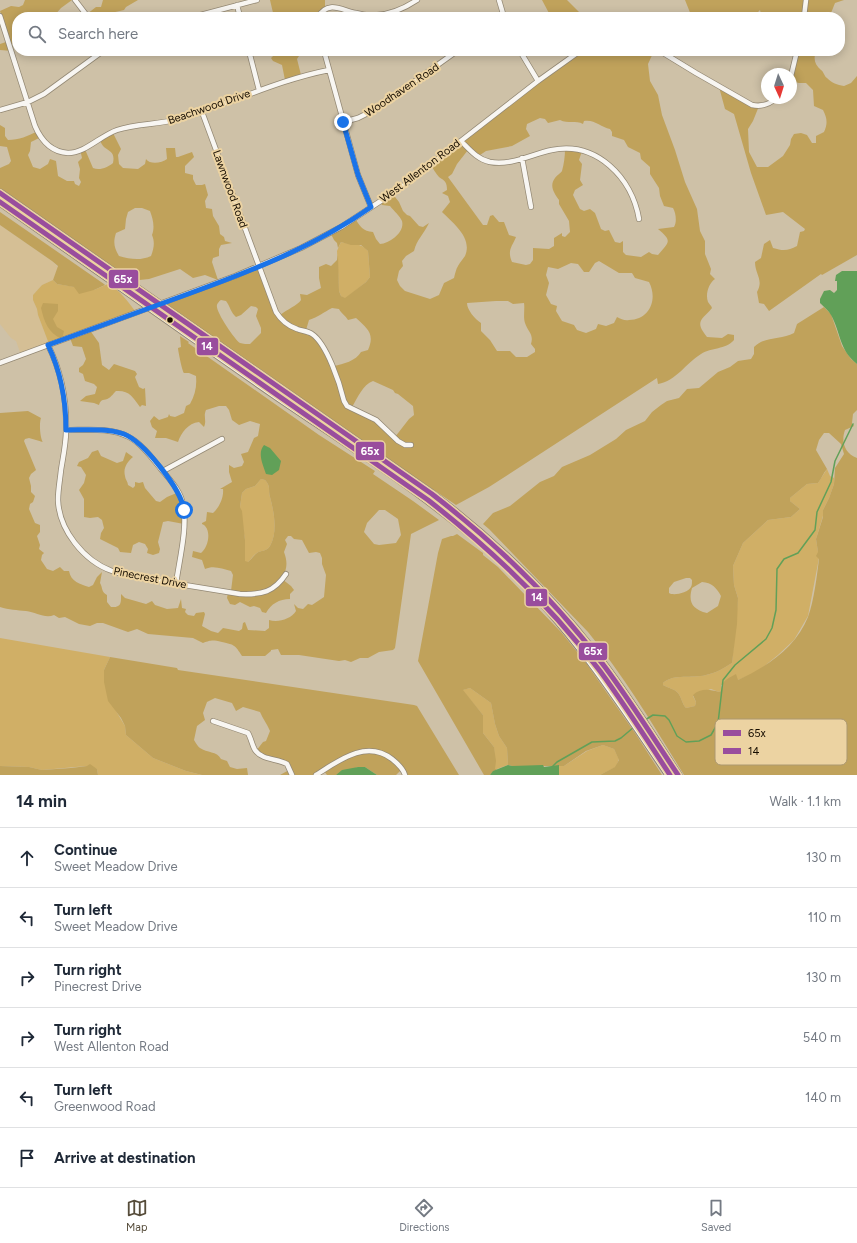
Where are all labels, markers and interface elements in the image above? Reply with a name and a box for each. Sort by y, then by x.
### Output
search box [12,12,845,56]
icon: search [26,23,48,45]
text: Search here [58,25,138,43]
street label: Woodhaven Road [362,60,442,120]
north arrow [761,68,797,104]
street label: Beachwood Drive [166,87,252,127]
route end [334,113,352,131]
street label: West Allenton Road [377,137,463,205]
street label: Lawnwood Road [210,148,250,230]
line badge: 65x [108,269,139,289]
text: 65x [114,273,132,286]
unlabelled marker [165,315,175,325]
line badge: 14 [196,337,219,356]
text: 14 [201,340,213,353]
line badge: 65x [355,441,385,461]
text: 65x [361,445,379,458]
route start [175,501,193,519]
street label: Pinecrest Drive [112,565,188,591]
line badge: 14 [525,588,548,607]
text: 14 [531,591,543,604]
line badge: 65x [578,642,608,661]
text: 65x [584,645,602,658]
legend [715,719,847,765]
text: 65x [748,727,767,740]
text: 14 [748,745,760,758]
text: 14 min [16,791,67,811]
text: Walk · 1.1 km [770,794,841,809]
text: Continue [54,841,117,859]
icon: ahead [16,847,38,869]
text: 130 m [806,850,841,865]
text: Sweet Meadow Drive [54,859,178,874]
text: Turn left [54,901,112,919]
icon: left [16,907,38,929]
text: 110 m [808,910,841,925]
text: Sweet Meadow Drive [54,919,178,934]
text: Turn right [54,961,122,979]
icon: right [16,967,38,989]
text: 130 m [806,970,841,985]
text: Pinecrest Drive [54,979,142,994]
text: Turn right [54,1021,122,1039]
icon: right [16,1027,38,1049]
text: 540 m [803,1030,841,1045]
text: West Allenton Road [54,1039,169,1054]
text: Turn left [54,1081,112,1099]
icon: left [16,1087,38,1109]
text: 140 m [805,1090,841,1105]
text: Greenwood Road [54,1099,156,1114]
icon: arrive [16,1147,38,1169]
text: Arrive at destination [54,1149,195,1167]
tab: Map [126,1197,148,1234]
tab: Directions [399,1197,449,1234]
tab: Saved [701,1197,731,1234]

